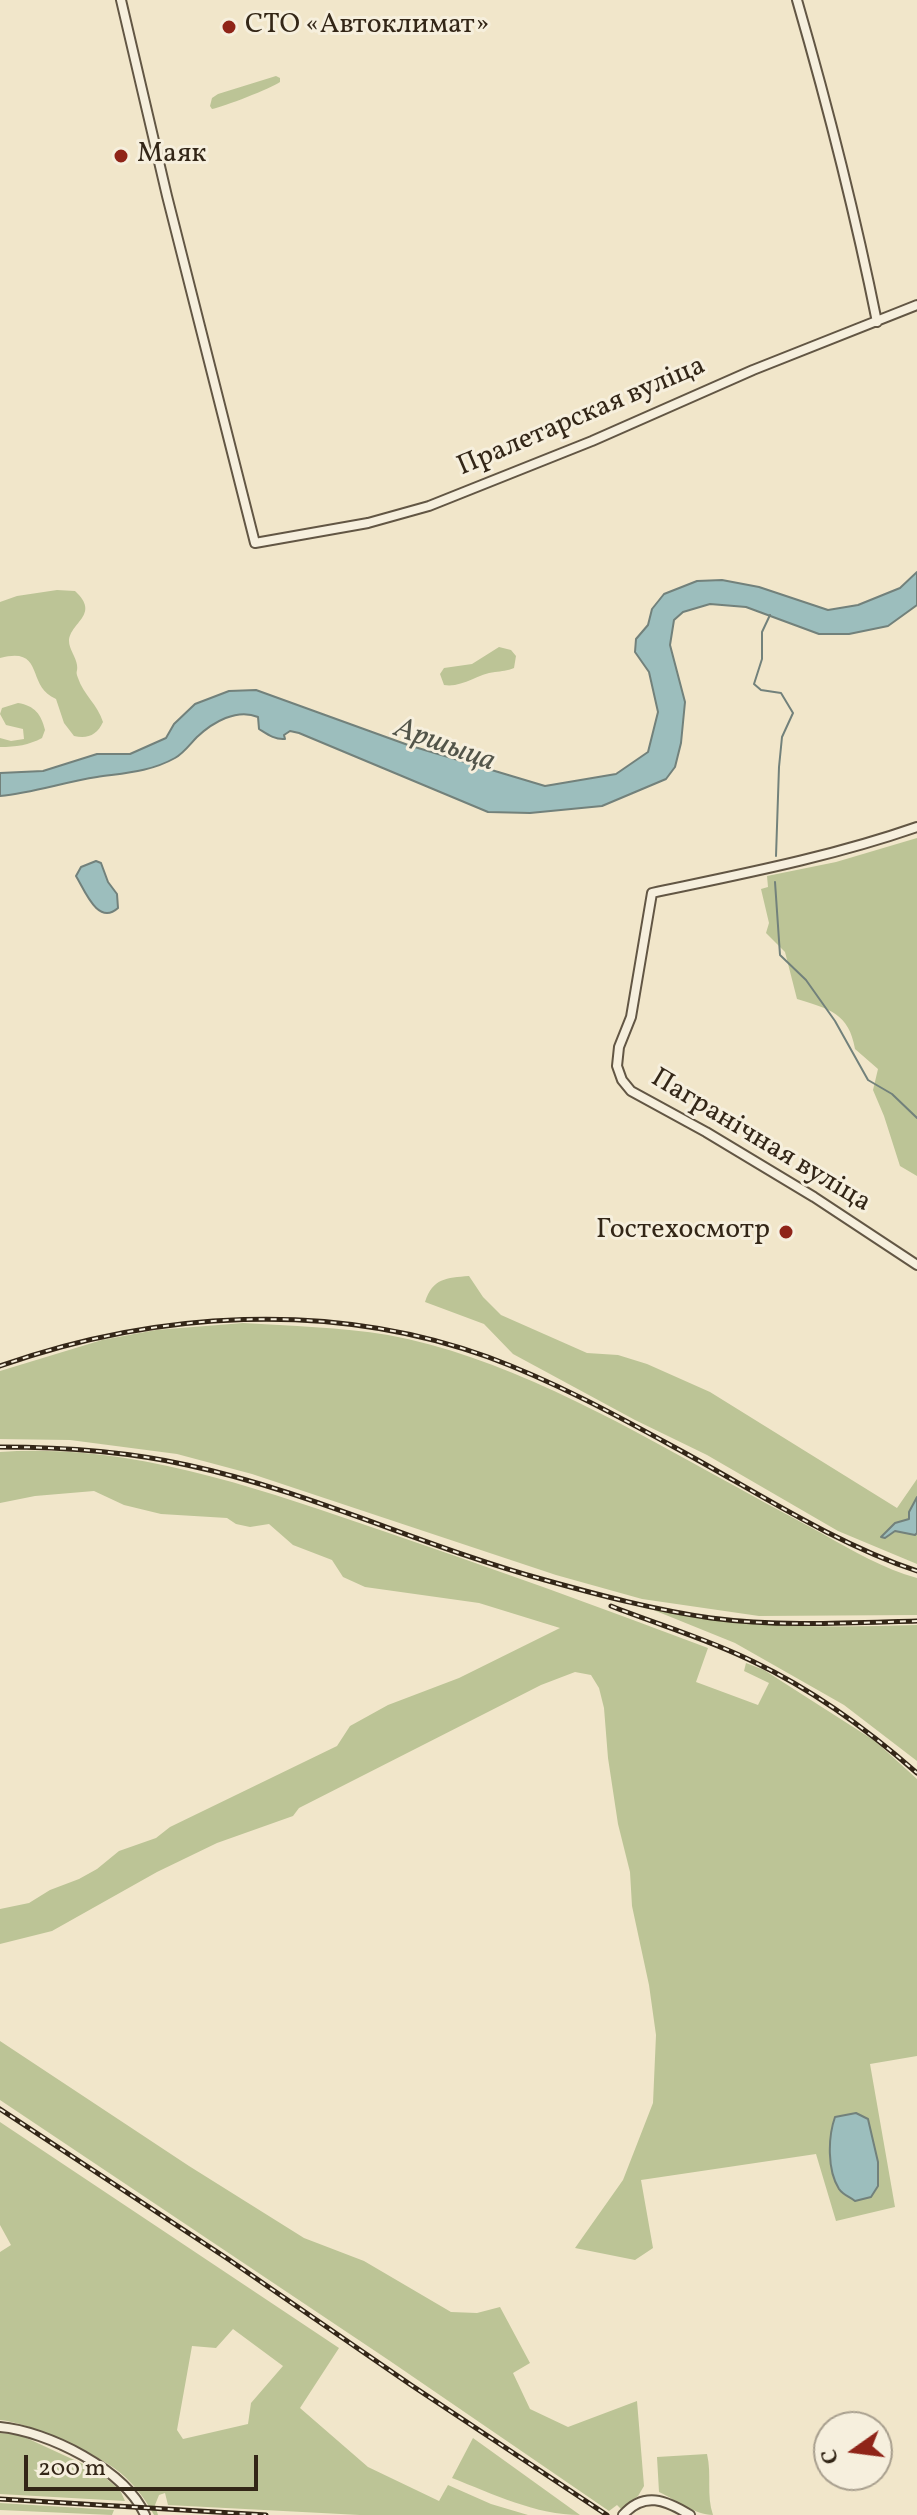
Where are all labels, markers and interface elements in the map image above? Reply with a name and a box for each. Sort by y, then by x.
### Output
place label: СТО «Автоклимат» [245,10,489,44]
marker: СТО «Автоклимат» [220,18,238,36]
place label: Маяк [137,139,207,173]
marker: Маяк [112,147,130,165]
street label: Пралетарская вуліца [453,351,711,485]
water label: Аршыца [389,712,499,782]
street label: Пагранічная вуліца [644,1063,876,1221]
place label: Гостехосмотр [596,1215,770,1249]
marker: Гостехосмотр [777,1223,795,1241]
north arrow [813,2411,893,2491]
scale bar [28,2439,262,2489]
text: С [814,2446,848,2467]
text: 200 m [38,2452,106,2486]

